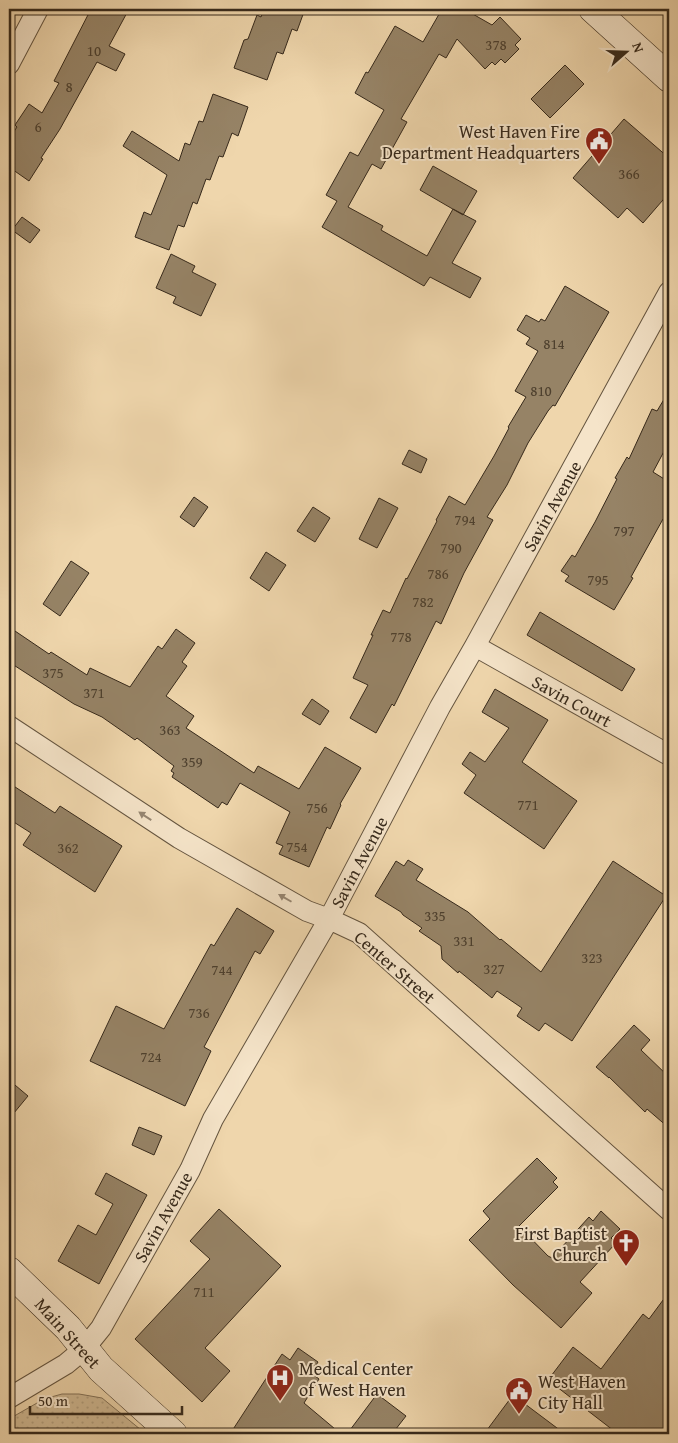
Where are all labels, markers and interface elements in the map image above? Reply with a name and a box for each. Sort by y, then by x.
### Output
north arrow [600,28,650,78]
house number: 378 [485,34,507,55]
house number: 10 [87,40,101,61]
text: N [627,40,649,56]
house number: 8 [65,76,73,97]
house number: 6 [34,116,42,137]
place label: West Haven Fire Department Headquarters [382,118,580,166]
public building icon: West Haven Fire Department Headquarters [584,126,614,165]
house number: 366 [618,163,640,184]
house number: 814 [543,333,565,354]
house number: 810 [530,380,552,401]
street label: Savin Avenue [516,456,588,556]
house number: 794 [454,509,476,530]
house number: 797 [613,520,635,541]
house number: 790 [440,537,462,558]
house number: 786 [427,563,449,584]
house number: 795 [587,569,609,590]
house number: 782 [412,591,434,612]
house number: 778 [390,626,412,647]
house number: 375 [42,662,64,683]
street label: Savin Court [527,668,617,734]
house number: 371 [83,682,105,703]
house number: 363 [159,719,181,740]
house number: 359 [181,751,203,772]
house number: 771 [517,794,539,815]
house number: 756 [306,797,328,818]
one-way arrow [139,811,152,821]
street label: Savin Avenue [324,811,394,913]
house number: 754 [286,836,308,857]
house number: 362 [57,837,79,858]
one-way arrow [278,894,292,903]
house number: 335 [424,905,446,926]
street label: Center Street [348,924,442,1010]
house number: 331 [453,930,475,951]
house number: 323 [581,947,603,968]
house number: 327 [483,958,505,979]
house number: 744 [211,959,233,980]
house number: 736 [188,1002,210,1023]
house number: 724 [140,1046,162,1067]
street label: Savin Avenue [127,1167,199,1267]
place label: First Baptist Church [515,1220,608,1268]
church icon: First Baptist Church [611,1228,641,1267]
house number: 711 [193,1281,215,1302]
street label: Main Street [29,1291,108,1375]
place label: Medical Center of West Haven [299,1355,414,1403]
hospital icon: Medical Center of West Haven [265,1363,295,1402]
place label: West Haven City Hall [538,1368,626,1416]
public building icon: West Haven City Hall [504,1376,534,1415]
scale bar [30,1383,182,1415]
text: 50 m [38,1390,69,1411]

